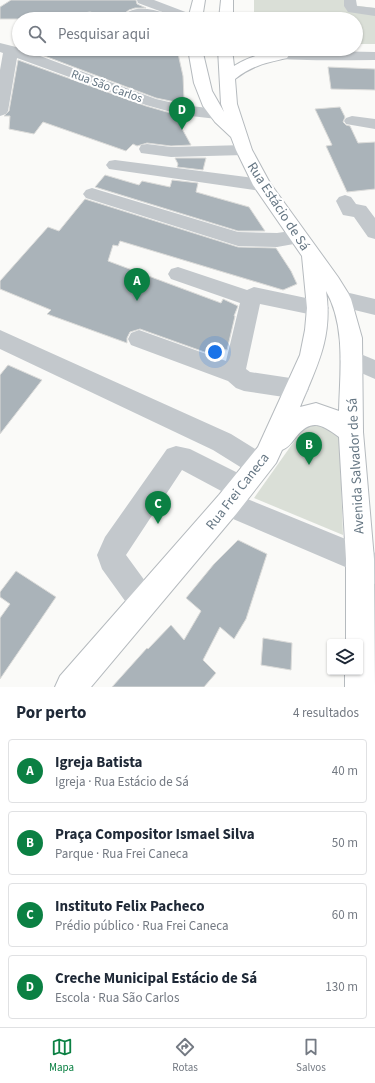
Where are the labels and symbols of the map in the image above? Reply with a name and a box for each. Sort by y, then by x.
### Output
street label: Rua São Carlos [69,66,145,107]
pin: D [169,97,195,130]
street label: Rua Estácio de Sá [242,158,314,255]
pin: A [124,268,150,301]
your location [205,342,225,362]
street label: Avenida Salvador de Sá [342,397,370,534]
pin: B [296,432,322,465]
street label: Rua Frei Caneca [201,449,274,534]
pin: C [145,491,171,524]

